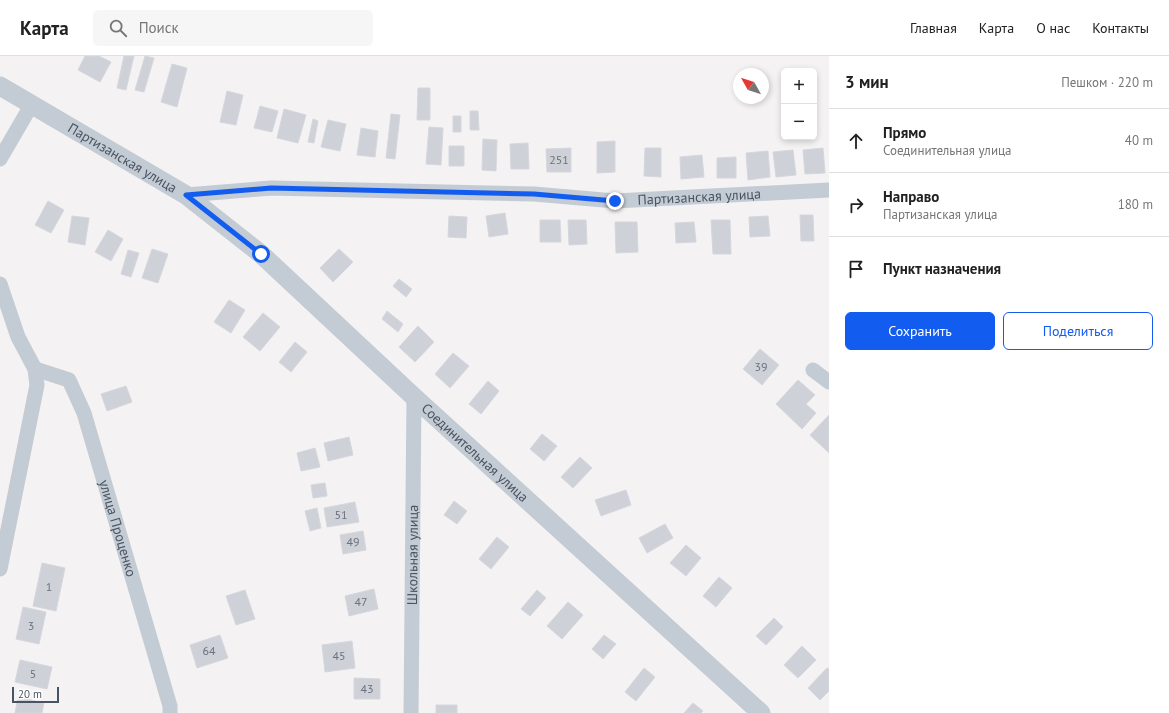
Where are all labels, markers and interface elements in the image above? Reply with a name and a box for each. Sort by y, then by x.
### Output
search box [93,10,373,46]
text: Карта [20,16,69,40]
icon: search [107,17,129,39]
text: Поиск [139,18,179,37]
text: Главная [910,19,957,37]
text: Карта [979,19,1014,37]
text: О нас [1036,19,1070,37]
text: Контакты [1092,19,1149,37]
north arrow [733,68,769,104]
map controls [781,68,817,140]
button: + [781,68,817,104]
text: 3 мин [845,71,889,93]
text: Пешком · 220 m [1061,74,1153,91]
button: − [781,104,817,140]
street label: Партизанская улица [65,119,180,197]
text: Прямо [883,123,926,142]
icon: ahead [845,130,867,152]
text: 40 m [1125,132,1153,149]
text: Соединительная улица [883,142,1012,159]
house number: 251 [549,152,569,167]
street label: Партизанская улица [637,185,761,209]
text: Направо [883,187,939,206]
route end [606,192,624,210]
icon: right [845,194,867,216]
text: 180 m [1118,196,1153,213]
text: Партизанская улица [883,206,998,223]
route start [252,245,270,263]
icon: arrive [845,258,867,280]
text: Пункт назначения [883,259,1001,278]
button: Сохранить [845,312,995,350]
button: Поделиться [1003,312,1153,350]
house number: 39 [754,359,768,374]
street label: Соединительная улица [418,399,532,506]
street label: улица Проценко [95,478,141,579]
street label: Школьная улица [403,505,422,605]
house number: 51 [334,507,348,522]
house number: 49 [346,534,360,549]
house number: 1 [46,579,52,594]
house number: 47 [354,594,368,609]
house number: 3 [28,618,34,633]
house number: 64 [202,643,216,658]
house number: 45 [332,648,346,663]
house number: 5 [30,666,36,681]
house number: 43 [360,681,374,696]
scale bar [12,685,59,704]
text: 20 m [18,687,42,701]

